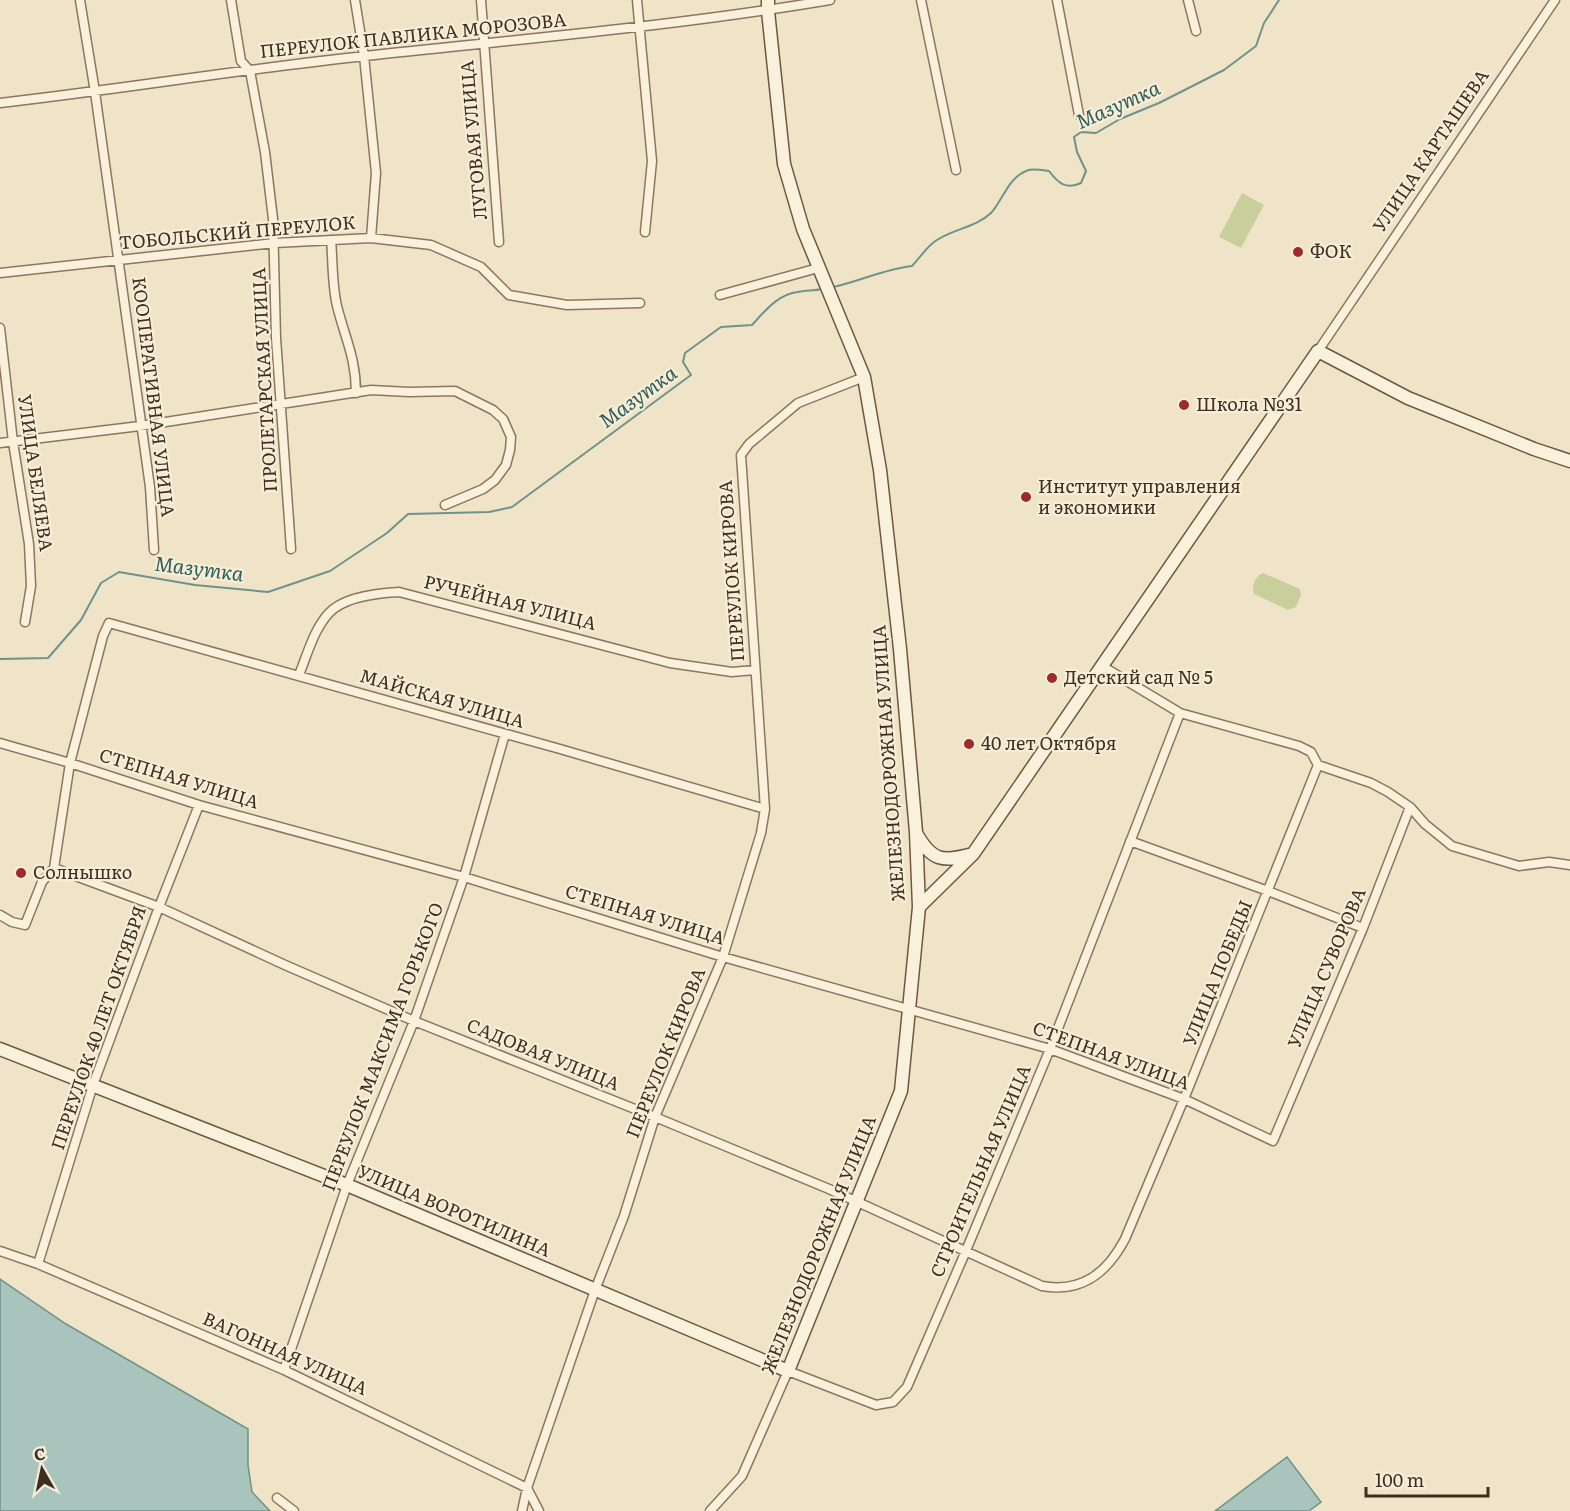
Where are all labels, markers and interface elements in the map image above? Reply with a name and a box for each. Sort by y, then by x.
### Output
street label: ПЕРЕУЛОК ПАВЛИКА МОРОЗОВА [258,5,567,64]
street label: ЛУГОВАЯ УЛИЦА [452,59,493,221]
street label: УЛИЦА КАРТАШЕВА [1365,63,1495,237]
water label: Мазутка [1070,71,1165,135]
street label: ТОБОЛЬСКИЙ ПЕРЕУЛОК [118,208,356,255]
place label: ФОК [1310,237,1352,264]
marker: ФОК [1291,245,1305,259]
street label: ПРОЛЕТАРСКАЯ УЛИЦА [244,267,283,493]
street label: КООПЕРАТИВНАЯ УЛИЦА [126,275,183,518]
water label: Мазутка [592,357,682,434]
place label: Школа №31 [1196,390,1302,417]
street label: УЛИЦА БЕЛЯЕВА [12,393,61,553]
marker: Школа №31 [1177,398,1191,412]
place label: Институт управления и экономики [1038,472,1241,520]
street label: ПЕРЕУЛОК КИРОВА [711,479,750,663]
marker: Институт управления и экономики [1019,490,1033,504]
water label: Мазутка [153,547,246,587]
street label: РУЧЕЙНАЯ УЛИЦА [421,567,599,636]
street label: ЖЕЛЕЗНОДОРОЖНАЯ УЛИЦА [864,624,911,902]
street label: МАЙСКАЯ УЛИЦА [357,661,528,734]
place label: Детский сад № 5 [1064,663,1213,690]
marker: Детский сад № 5 [1045,671,1059,685]
place label: 40 лет Октября [981,729,1117,756]
marker: 40 лет Октября [962,737,976,751]
street label: СТЕПНАЯ УЛИЦА [96,740,263,815]
place label: Солнышко [33,858,132,885]
marker: Солнышко [14,866,28,880]
street label: СТЕПНАЯ УЛИЦА [562,876,729,951]
street label: УЛИЦА СУВОРОВА [1280,883,1372,1052]
street label: УЛИЦА ПОБЕДЫ [1175,895,1258,1049]
street label: ПЕРЕУЛОК МАКСИМА ГОРЬКОГО [314,898,449,1195]
street label: ПЕРЕУЛОК 40 ЛЕТ ОКТЯБРЯ [43,902,152,1153]
street label: ПЕРЕУЛОК КИРОВА [618,963,711,1142]
street label: САДОВАЯ УЛИЦА [463,1011,624,1097]
street label: СТЕПНАЯ УЛИЦА [1029,1014,1194,1096]
street label: СТРОИТЕЛЬНАЯ УЛИЦА [922,1060,1037,1281]
street label: ЖЕЛЕЗНОДОРОЖНАЯ УЛИЦА [753,1111,882,1378]
street label: УЛИЦА ВОРОТИЛИНА [354,1157,555,1263]
street label: ВАГОННАЯ УЛИЦА [199,1304,372,1401]
north arrow [12,1439,72,1499]
text: С [32,1440,47,1466]
scale bar [1366,1460,1488,1498]
text: 100 m [1375,1466,1424,1493]

